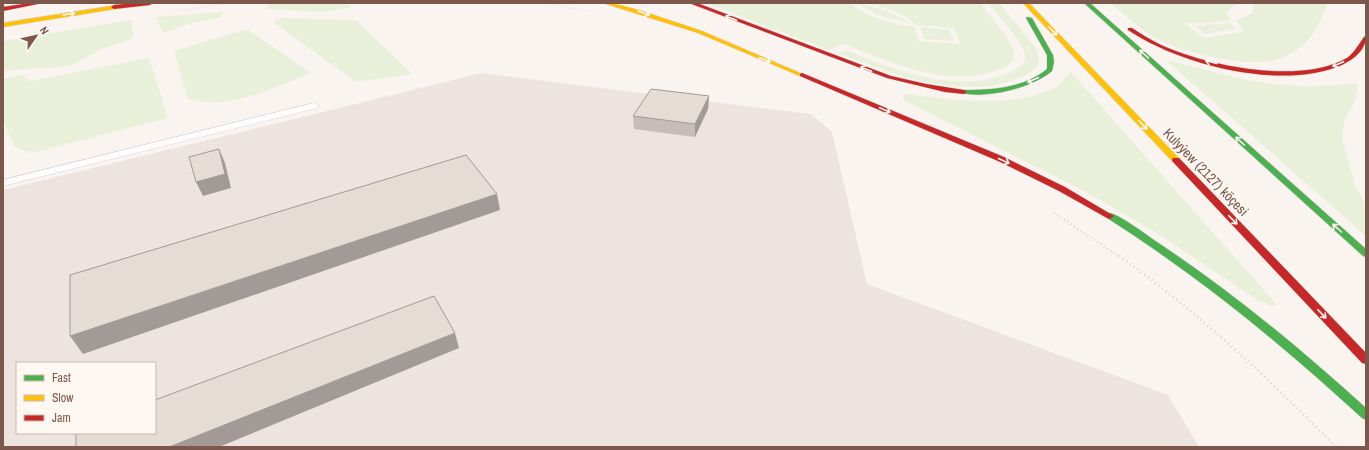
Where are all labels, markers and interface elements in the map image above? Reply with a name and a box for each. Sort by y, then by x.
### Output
one-way arrow [62,10,75,18]
one-way arrow [637,10,650,17]
one-way arrow [725,14,738,21]
north arrow [16,16,56,56]
text: N [37,24,52,37]
one-way arrow [1048,26,1058,36]
one-way arrow [1139,50,1149,59]
one-way arrow [758,56,770,64]
one-way arrow [1204,58,1217,66]
one-way arrow [1333,60,1345,68]
one-way arrow [860,65,872,73]
one-way arrow [1028,77,1040,85]
one-way arrow [878,107,890,114]
one-way arrow [1138,120,1148,130]
street label: Kulyýew (2127) köçesi [1159,124,1253,220]
one-way arrow [1235,137,1246,146]
one-way arrow [998,158,1010,165]
one-way arrow [1228,214,1237,225]
one-way arrow [1332,223,1342,233]
one-way arrow [1317,309,1327,319]
legend [16,362,156,434]
text: Fast [52,370,71,386]
text: Slow [52,390,74,406]
text: Jam [52,410,71,426]

